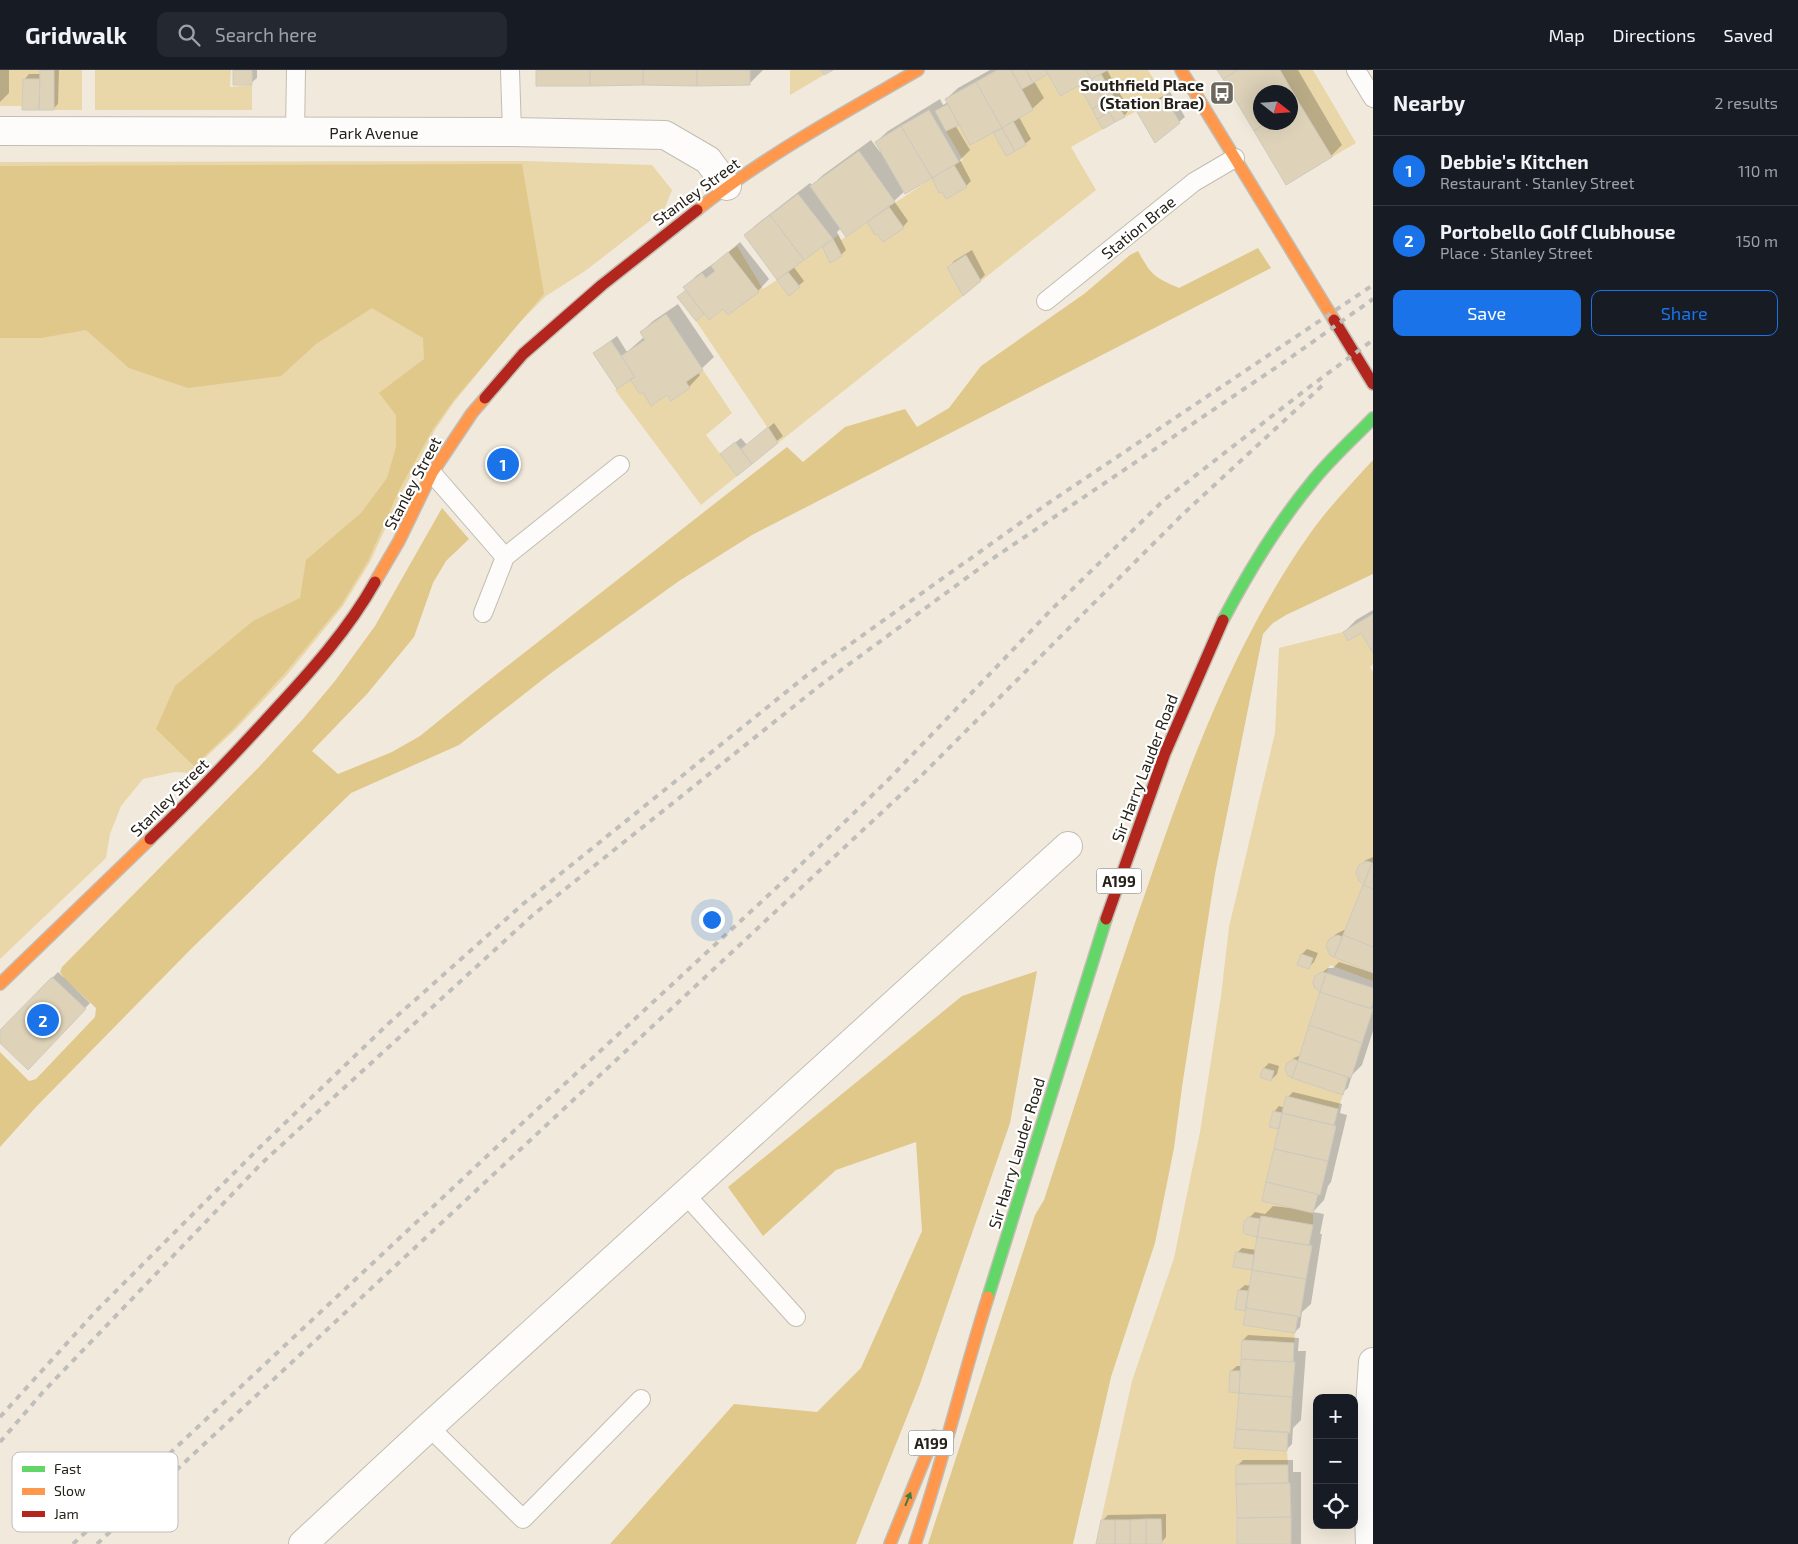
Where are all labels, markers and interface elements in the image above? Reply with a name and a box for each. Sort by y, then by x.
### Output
search box [157,12,507,57]
text: Gridwalk [25,20,127,49]
icon: search [175,21,203,49]
text: Search here [215,23,317,46]
text: Map [1548,24,1585,46]
text: Directions [1613,24,1696,46]
text: Saved [1724,24,1773,46]
place label: Southfield Place (Station Brae) [1080,75,1204,112]
bus stop icon: Southfield Place (Station Brae) [1209,80,1235,106]
north arrow [1253,85,1298,130]
text: Nearby [1393,90,1465,115]
text: 2 results [1715,93,1778,112]
street label: Park Avenue [329,123,419,142]
text: Debbie's Kitchen [1440,150,1589,173]
street label: Stanley Street [649,153,743,229]
text: 1 [1406,161,1412,180]
text: 110 m [1738,161,1778,180]
text: Restaurant · Stanley Street [1440,173,1635,192]
street label: Station Brae [1097,191,1179,263]
text: Portobello Golf Clubhouse [1440,220,1675,243]
text: 2 [1404,231,1414,250]
text: 150 m [1736,231,1778,250]
text: Place · Stanley Street [1440,243,1593,262]
button: Save [1393,290,1581,336]
button: Share [1591,290,1778,336]
street label: Stanley Street [380,433,444,533]
pin: 1 [487,445,519,483]
street label: Sir Harry Lauder Road [1107,691,1181,845]
street label: Stanley Street [126,754,212,840]
road number: A199 [1096,868,1142,894]
your location [699,907,725,933]
pin: 2 [27,1001,59,1039]
street label: Sir Harry Lauder Road [984,1075,1048,1231]
map controls [1313,1394,1358,1529]
button: + [1313,1394,1358,1439]
road number: A199 [908,1430,954,1456]
button: − [1313,1439,1358,1484]
legend [12,1452,178,1532]
text: Fast [54,1460,81,1477]
text: Slow [54,1482,86,1499]
button: locate [1313,1484,1358,1529]
one-way arrow [904,1491,912,1506]
text: Jam [54,1505,79,1522]

